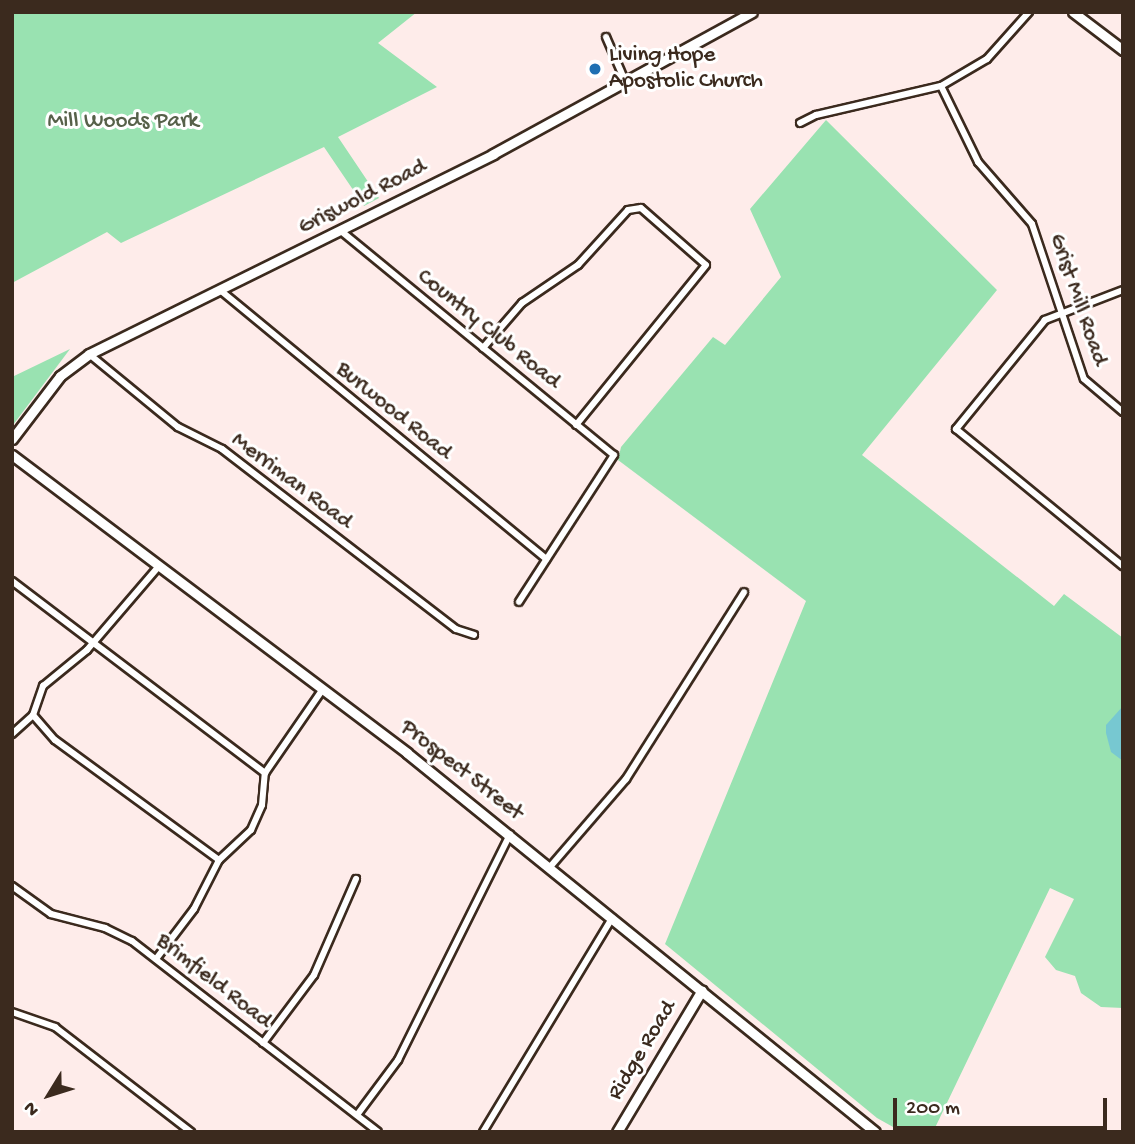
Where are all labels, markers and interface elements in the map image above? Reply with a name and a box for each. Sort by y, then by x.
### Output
place label: Living Hope Apostolic Church [609,42,763,96]
marker: Living Hope Apostolic Church [587,61,603,77]
park label: Mill Woods Park [47,108,199,136]
street label: Griswold Road [294,154,432,242]
street label: Grist Mill Road [1042,230,1112,370]
street label: Country Club Road [411,264,565,396]
street label: Burwood Road [329,357,457,467]
street label: Merriman Road [225,427,357,537]
street label: Prospect Street [394,714,528,828]
street label: Brimfield Road [150,928,276,1036]
street label: Ridge Road [603,996,683,1106]
north arrow [14,1060,84,1130]
scale bar [897,1084,1110,1128]
text: N [19,1096,45,1120]
text: 200 m [906,1097,960,1122]

